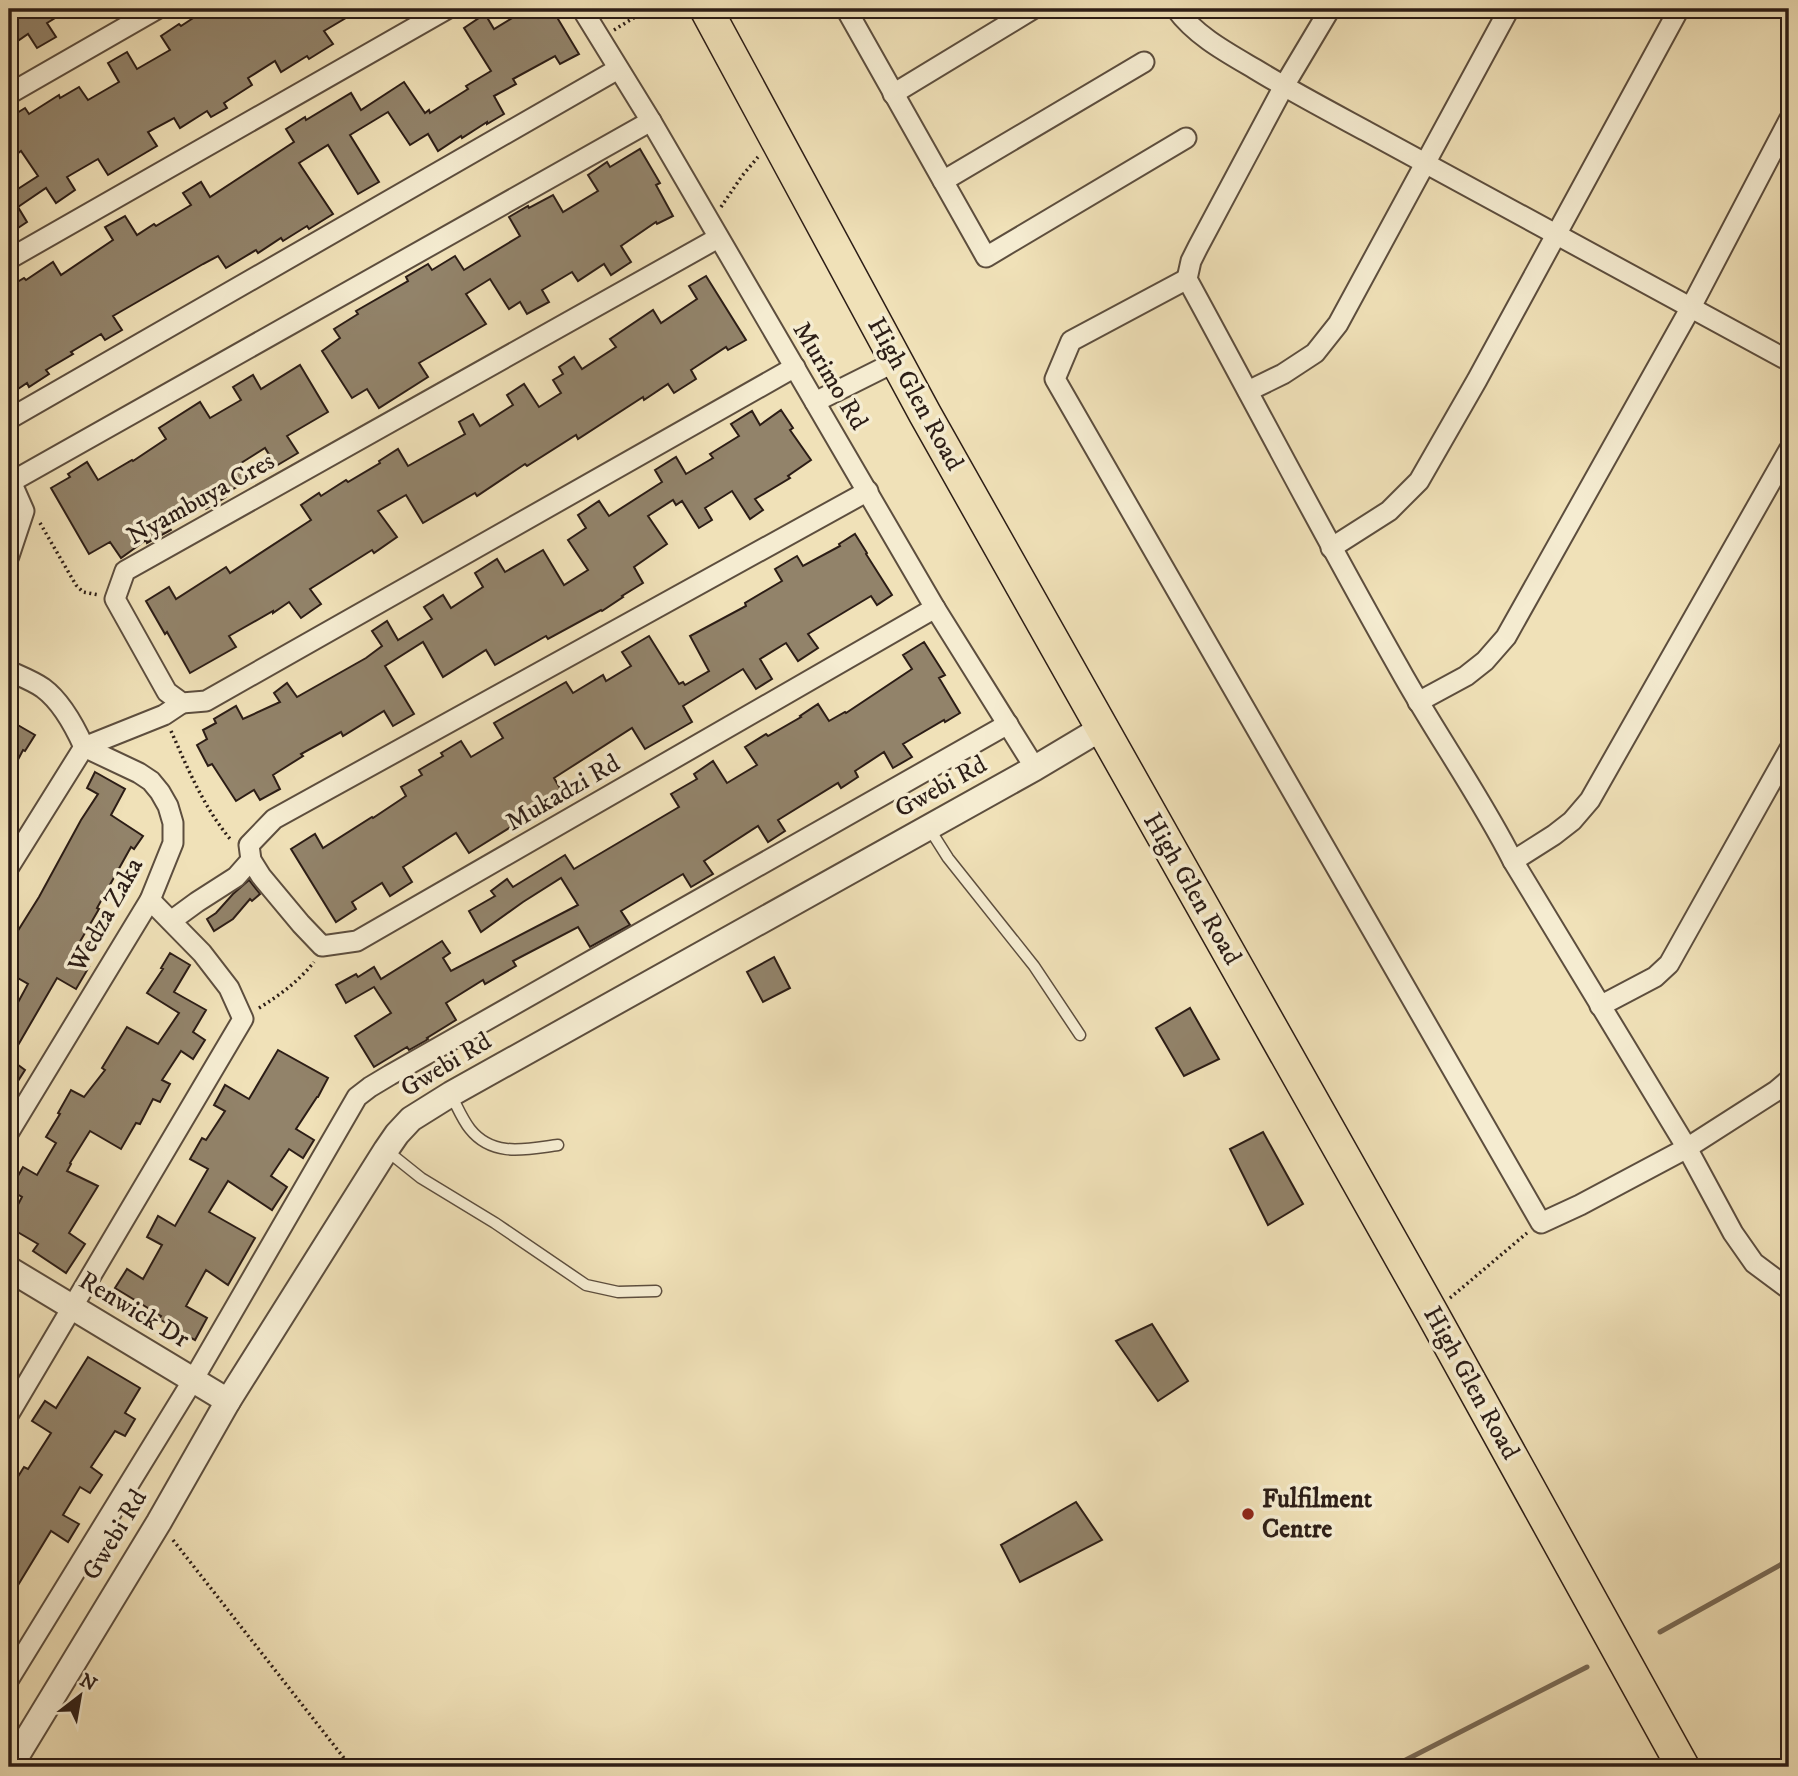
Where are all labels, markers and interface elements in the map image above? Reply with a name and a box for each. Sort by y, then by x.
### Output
street label: High Glen Road [859,312,971,476]
street label: Murimo Rd [785,316,875,436]
street label: Nyambuya Cres [121,445,281,553]
street label: Mukadzi Rd [500,747,626,839]
street label: Gwebi Rd [889,748,993,826]
street label: High Glen Road [1135,807,1249,971]
street label: Wedza Zaka [61,852,151,979]
street label: Gwebi Rd [395,1025,497,1105]
street label: Renwick Dr [73,1264,196,1356]
street label: High Glen Road [1415,1301,1527,1465]
place label: Fulfilment Centre [1262,1483,1373,1546]
street label: Gwebi Rd [75,1484,155,1586]
marker: Fulfilment Centre [1240,1506,1256,1522]
north arrow [46,1660,116,1730]
text: N [75,1669,101,1697]

